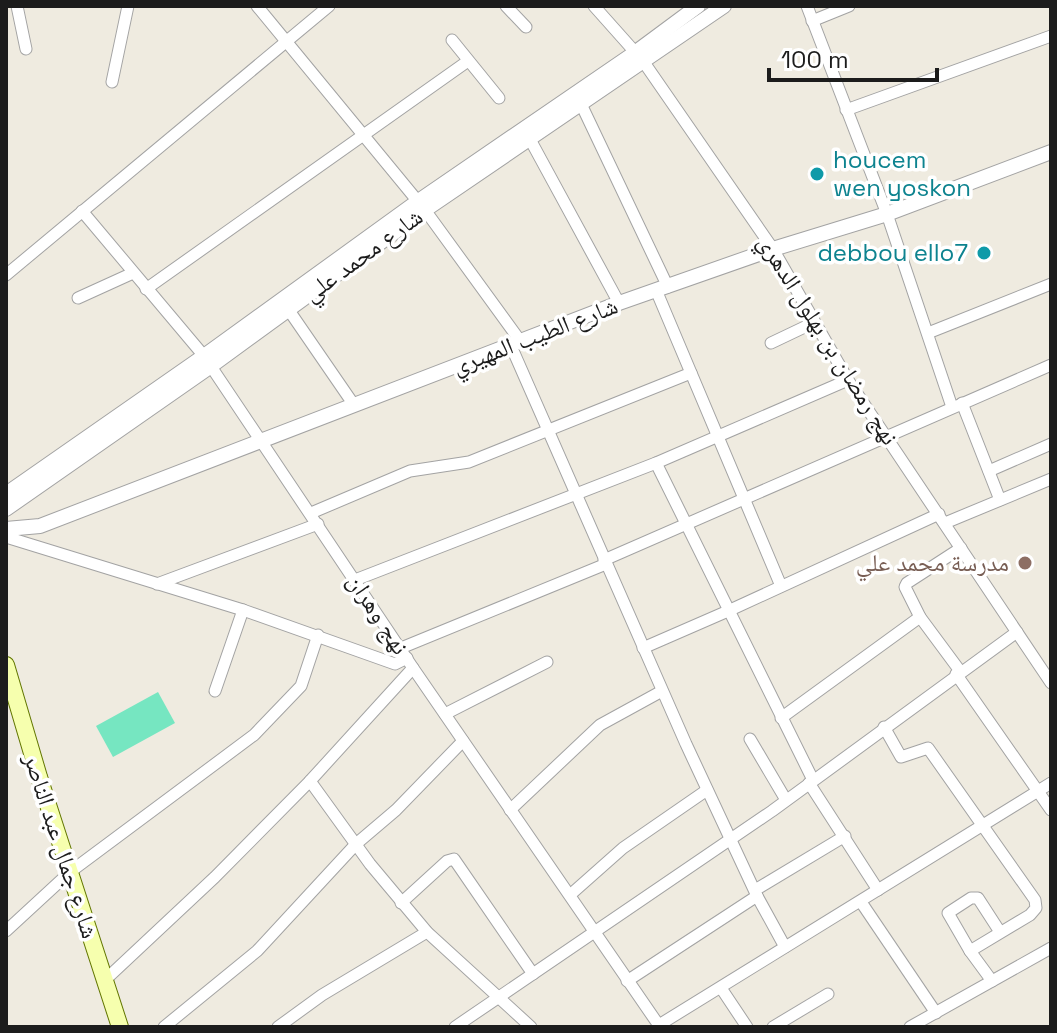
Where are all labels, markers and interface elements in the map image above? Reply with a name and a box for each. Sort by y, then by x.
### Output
scale bar [769,32,937,82]
text: 100 m [781,44,849,75]
place label: houcem wen yoskon [833,144,971,203]
marker: houcem wen yoskon [808,165,826,183]
street label: شارع محمد علي [297,201,431,312]
street label: نهج رمضان بن بهلول الدهري [748,229,906,453]
place label: debbou ello7 [817,237,968,268]
marker: debbou ello7 [975,244,993,262]
street label: شارع الطيب المهيري [448,290,624,385]
place label: مدرسة محمد علي [856,547,1009,582]
marker: مدرسة محمد علي [1016,554,1034,572]
street label: نهج وهران [341,567,416,660]
street label: شارع جمال عبد الناصر [17,749,106,942]

